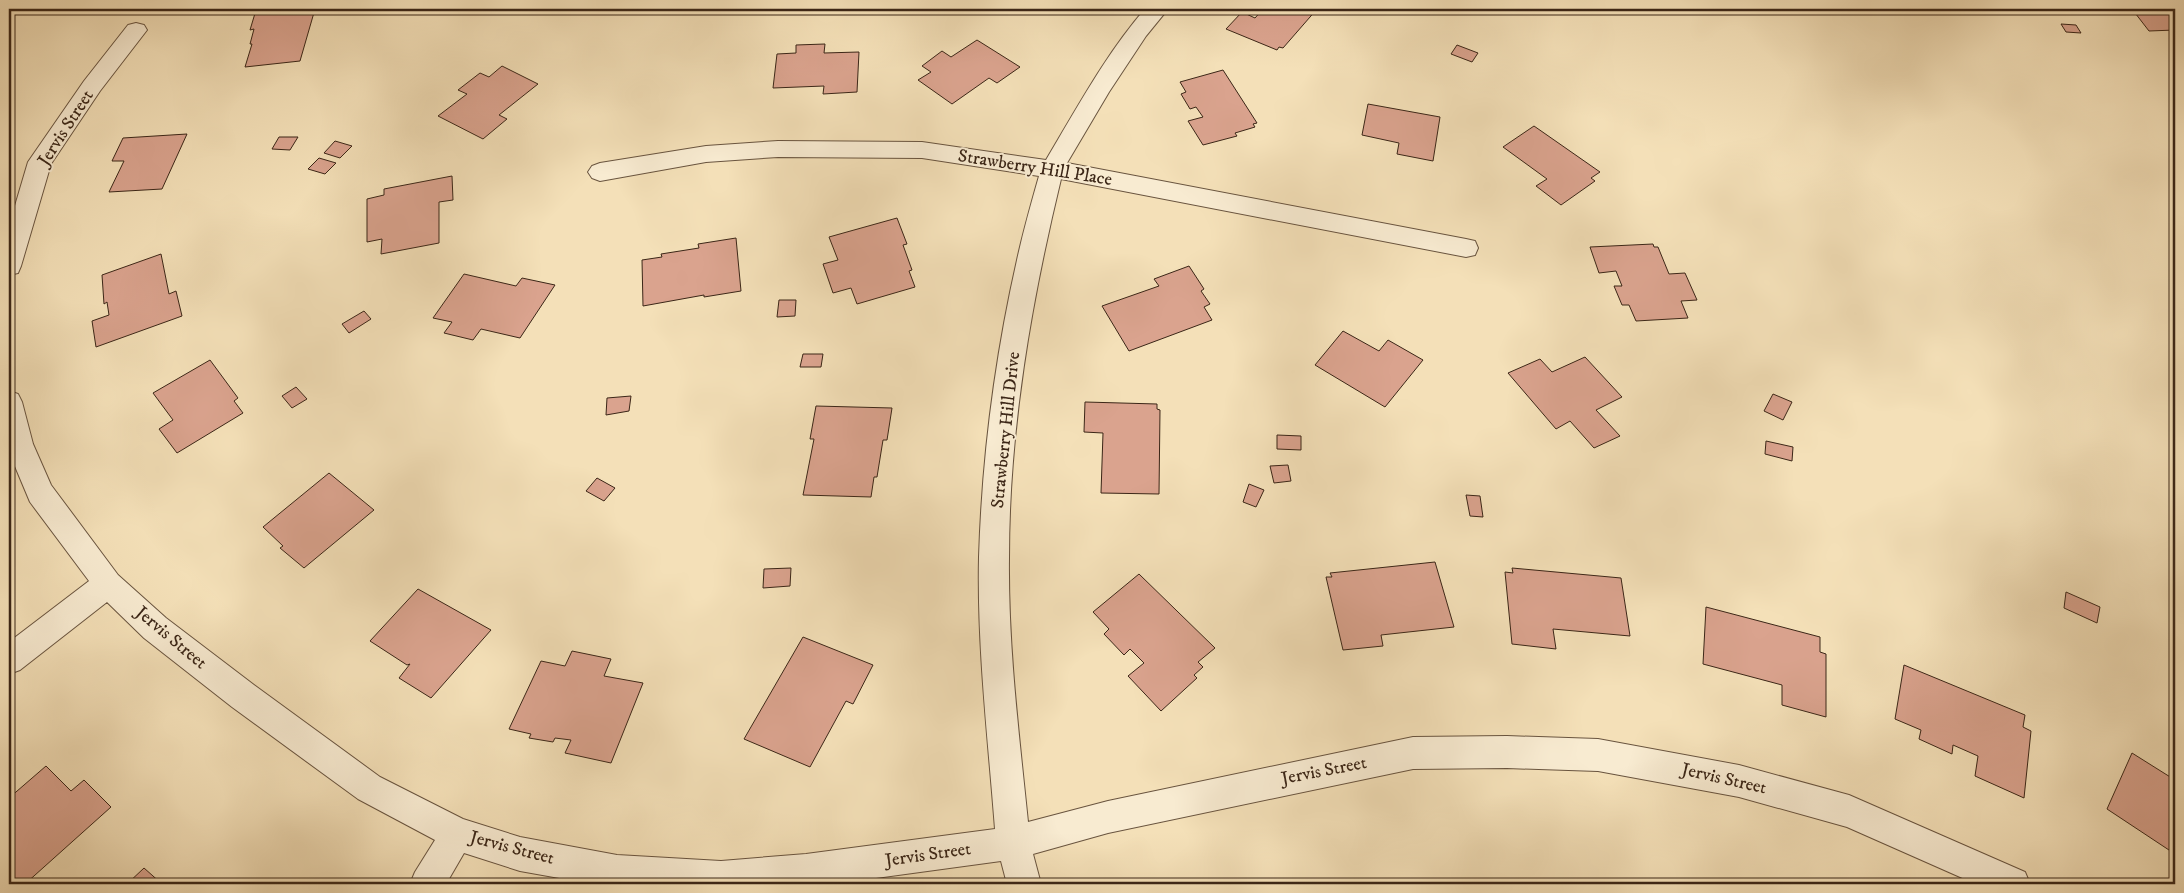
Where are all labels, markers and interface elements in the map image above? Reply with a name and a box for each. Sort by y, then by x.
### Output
street label: Jervis Street [32,86,99,172]
street label: Strawberry Hill Place [956,145,1114,191]
street label: Strawberry Hill Drive [987,351,1025,509]
street label: Jervis Street [129,601,211,674]
street label: Jervis Street [1278,752,1369,790]
street label: Jervis Street [1678,758,1769,799]
street label: Jervis Street [466,826,557,870]
street label: Jervis Street [882,838,972,872]

